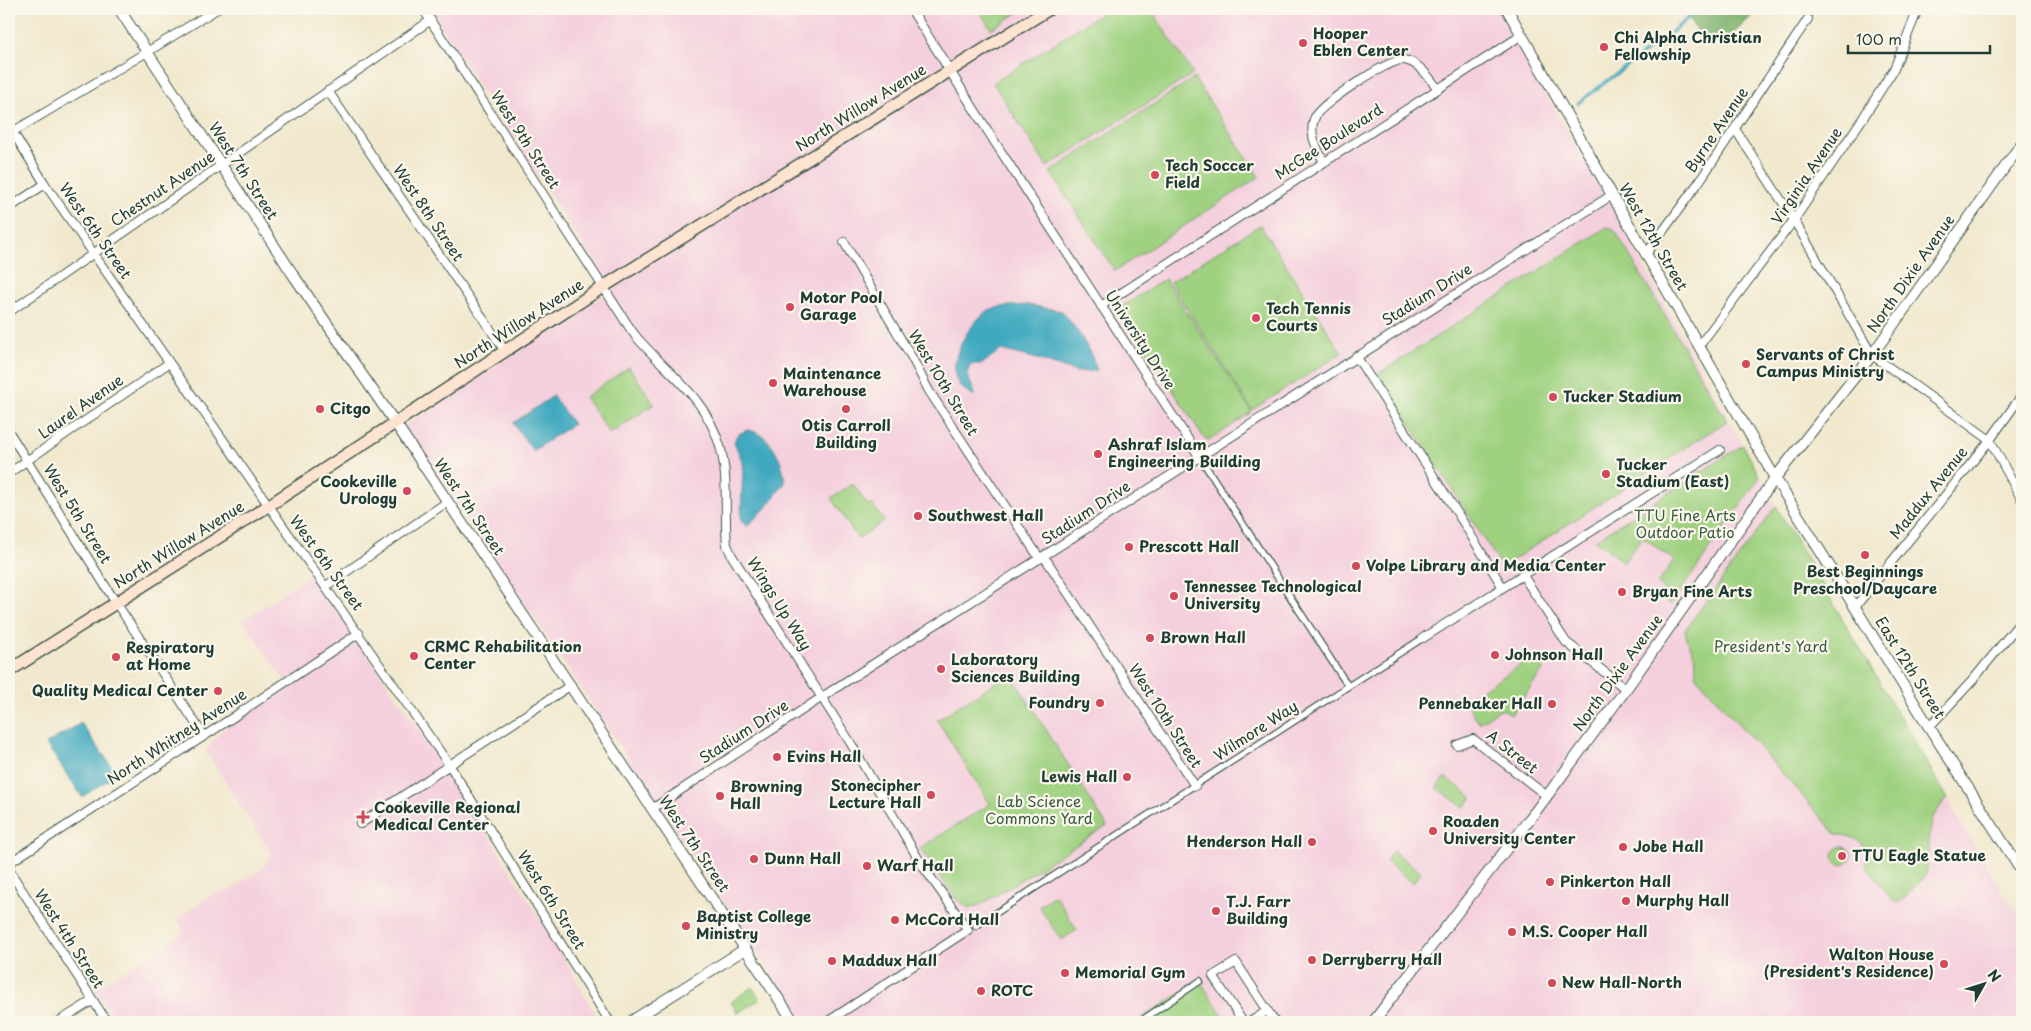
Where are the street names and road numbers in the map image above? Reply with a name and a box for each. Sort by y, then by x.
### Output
street label: North Willow Avenue [790,57,930,156]
street label: Byrne Avenue [1679,82,1753,177]
street label: West 9th Street [486,86,567,193]
street label: McGee Boulevard [1270,97,1387,184]
street label: West 7th Street [204,117,285,224]
street label: Virginia Avenue [1765,122,1847,228]
street label: Chestnut Avenue [105,144,219,231]
street label: West 8th Street [388,159,470,265]
street label: West 6th Street [54,177,138,283]
street label: West 12th Street [1614,178,1695,294]
street label: North Dixie Avenue [1860,209,1959,337]
street label: Stadium Drive [1377,257,1476,331]
street label: North Willow Avenue [449,272,587,373]
street label: University Drive [1100,285,1182,394]
street label: West 10th Street [903,325,985,440]
street label: Laurel Avenue [33,368,127,444]
street label: Maddux Avenue [1883,441,1972,543]
street label: West 7th Street [429,453,511,559]
street label: West 5th Street [38,459,118,567]
street label: Stadium Drive [1036,474,1135,549]
street label: North Willow Avenue [108,494,248,593]
street label: West 6th Street [285,510,370,615]
street label: Wings Up Way [742,552,818,654]
street label: North Dixie Avenue [1566,609,1667,735]
street label: East 12th Street [1871,612,1952,723]
street label: West 10th Street [1124,659,1209,772]
street label: North Whitney Avenue [102,682,250,790]
street label: Stadium Drive [694,693,793,768]
street label: Wilmore Way [1208,694,1302,766]
street label: A Street [1482,723,1544,778]
street label: West 7th Street [654,790,736,896]
street label: West 6th Street [513,845,592,953]
street label: West 4th Street [30,884,111,992]

